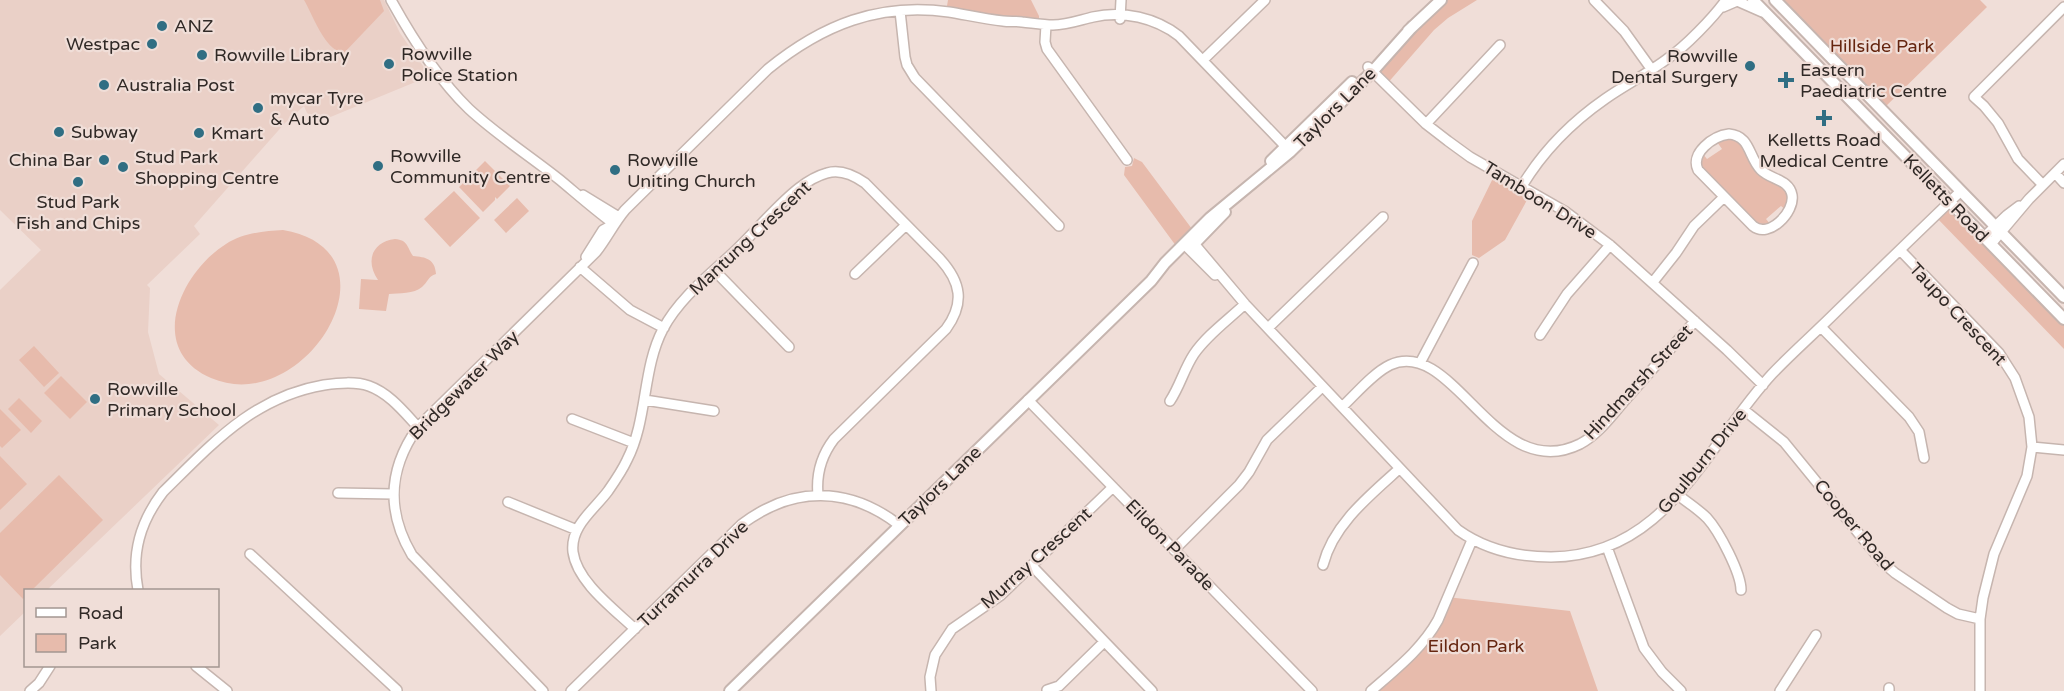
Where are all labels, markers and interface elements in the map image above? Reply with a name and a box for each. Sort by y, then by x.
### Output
place label: ANZ [174,15,213,37]
marker: ANZ [155,19,169,33]
place label: Westpac [66,33,140,55]
park label: Hillside Park [1830,35,1935,57]
marker: Westpac [145,37,159,51]
place label: Rowville Police Station [401,43,518,86]
place label: Rowville Library [214,44,350,66]
place label: Rowville Dental Surgery [1611,45,1738,88]
marker: Rowville Library [195,48,209,62]
marker: Rowville Police Station [382,57,396,71]
marker: Rowville Dental Surgery [1743,59,1757,73]
place label: Eastern Paediatric Centre [1800,59,1947,102]
street label: Taylors Lane [1290,63,1380,153]
marker: Eastern Paediatric Centre [1777,71,1795,89]
place label: Australia Post [116,74,235,96]
marker: Australia Post [97,78,111,92]
place label: mycar Tyre & Auto [270,87,363,130]
marker: mycar Tyre & Auto [251,101,265,115]
marker: Kelletts Road Medical Centre [1815,109,1833,127]
place label: Subway [71,121,138,143]
place label: Kmart [211,122,264,144]
marker: Subway [52,125,66,139]
marker: Kmart [192,126,206,140]
place label: Kelletts Road Medical Centre [1760,129,1888,172]
place label: Rowville Community Centre [390,145,551,188]
place label: Stud Park Shopping Centre [135,146,279,189]
place label: China Bar [9,149,92,171]
place label: Rowville Uniting Church [627,149,756,192]
street label: Kelletts Road [1899,149,1993,247]
marker: China Bar [97,153,111,167]
street label: Tamboon Drive [1479,156,1601,244]
marker: Rowville Community Centre [371,159,385,173]
marker: Stud Park Shopping Centre [116,160,130,174]
marker: Rowville Uniting Church [608,163,622,177]
marker: Stud Park Fish and Chips [71,175,85,189]
street label: Mantung Crescent [685,176,815,300]
place label: Stud Park Fish and Chips [16,191,140,234]
street label: Taupo Crescent [1905,258,2011,370]
street label: Hindmarsh Street [1579,320,1697,444]
street label: Bridgewater Way [405,325,524,444]
place label: Rowville Primary School [107,378,236,421]
marker: Rowville Primary School [88,392,102,406]
street label: Goulburn Drive [1653,404,1751,518]
street label: Taylors Lane [894,441,986,531]
street label: Cooper Road [1809,475,1899,575]
street label: Eildon Parade [1121,495,1219,595]
street label: Murray Crescent [976,502,1096,613]
street label: Turramurra Drive [633,516,753,632]
legend [24,589,219,667]
text: Road [78,602,123,624]
text: Park [78,632,117,654]
park label: Eildon Park [1428,635,1525,657]

